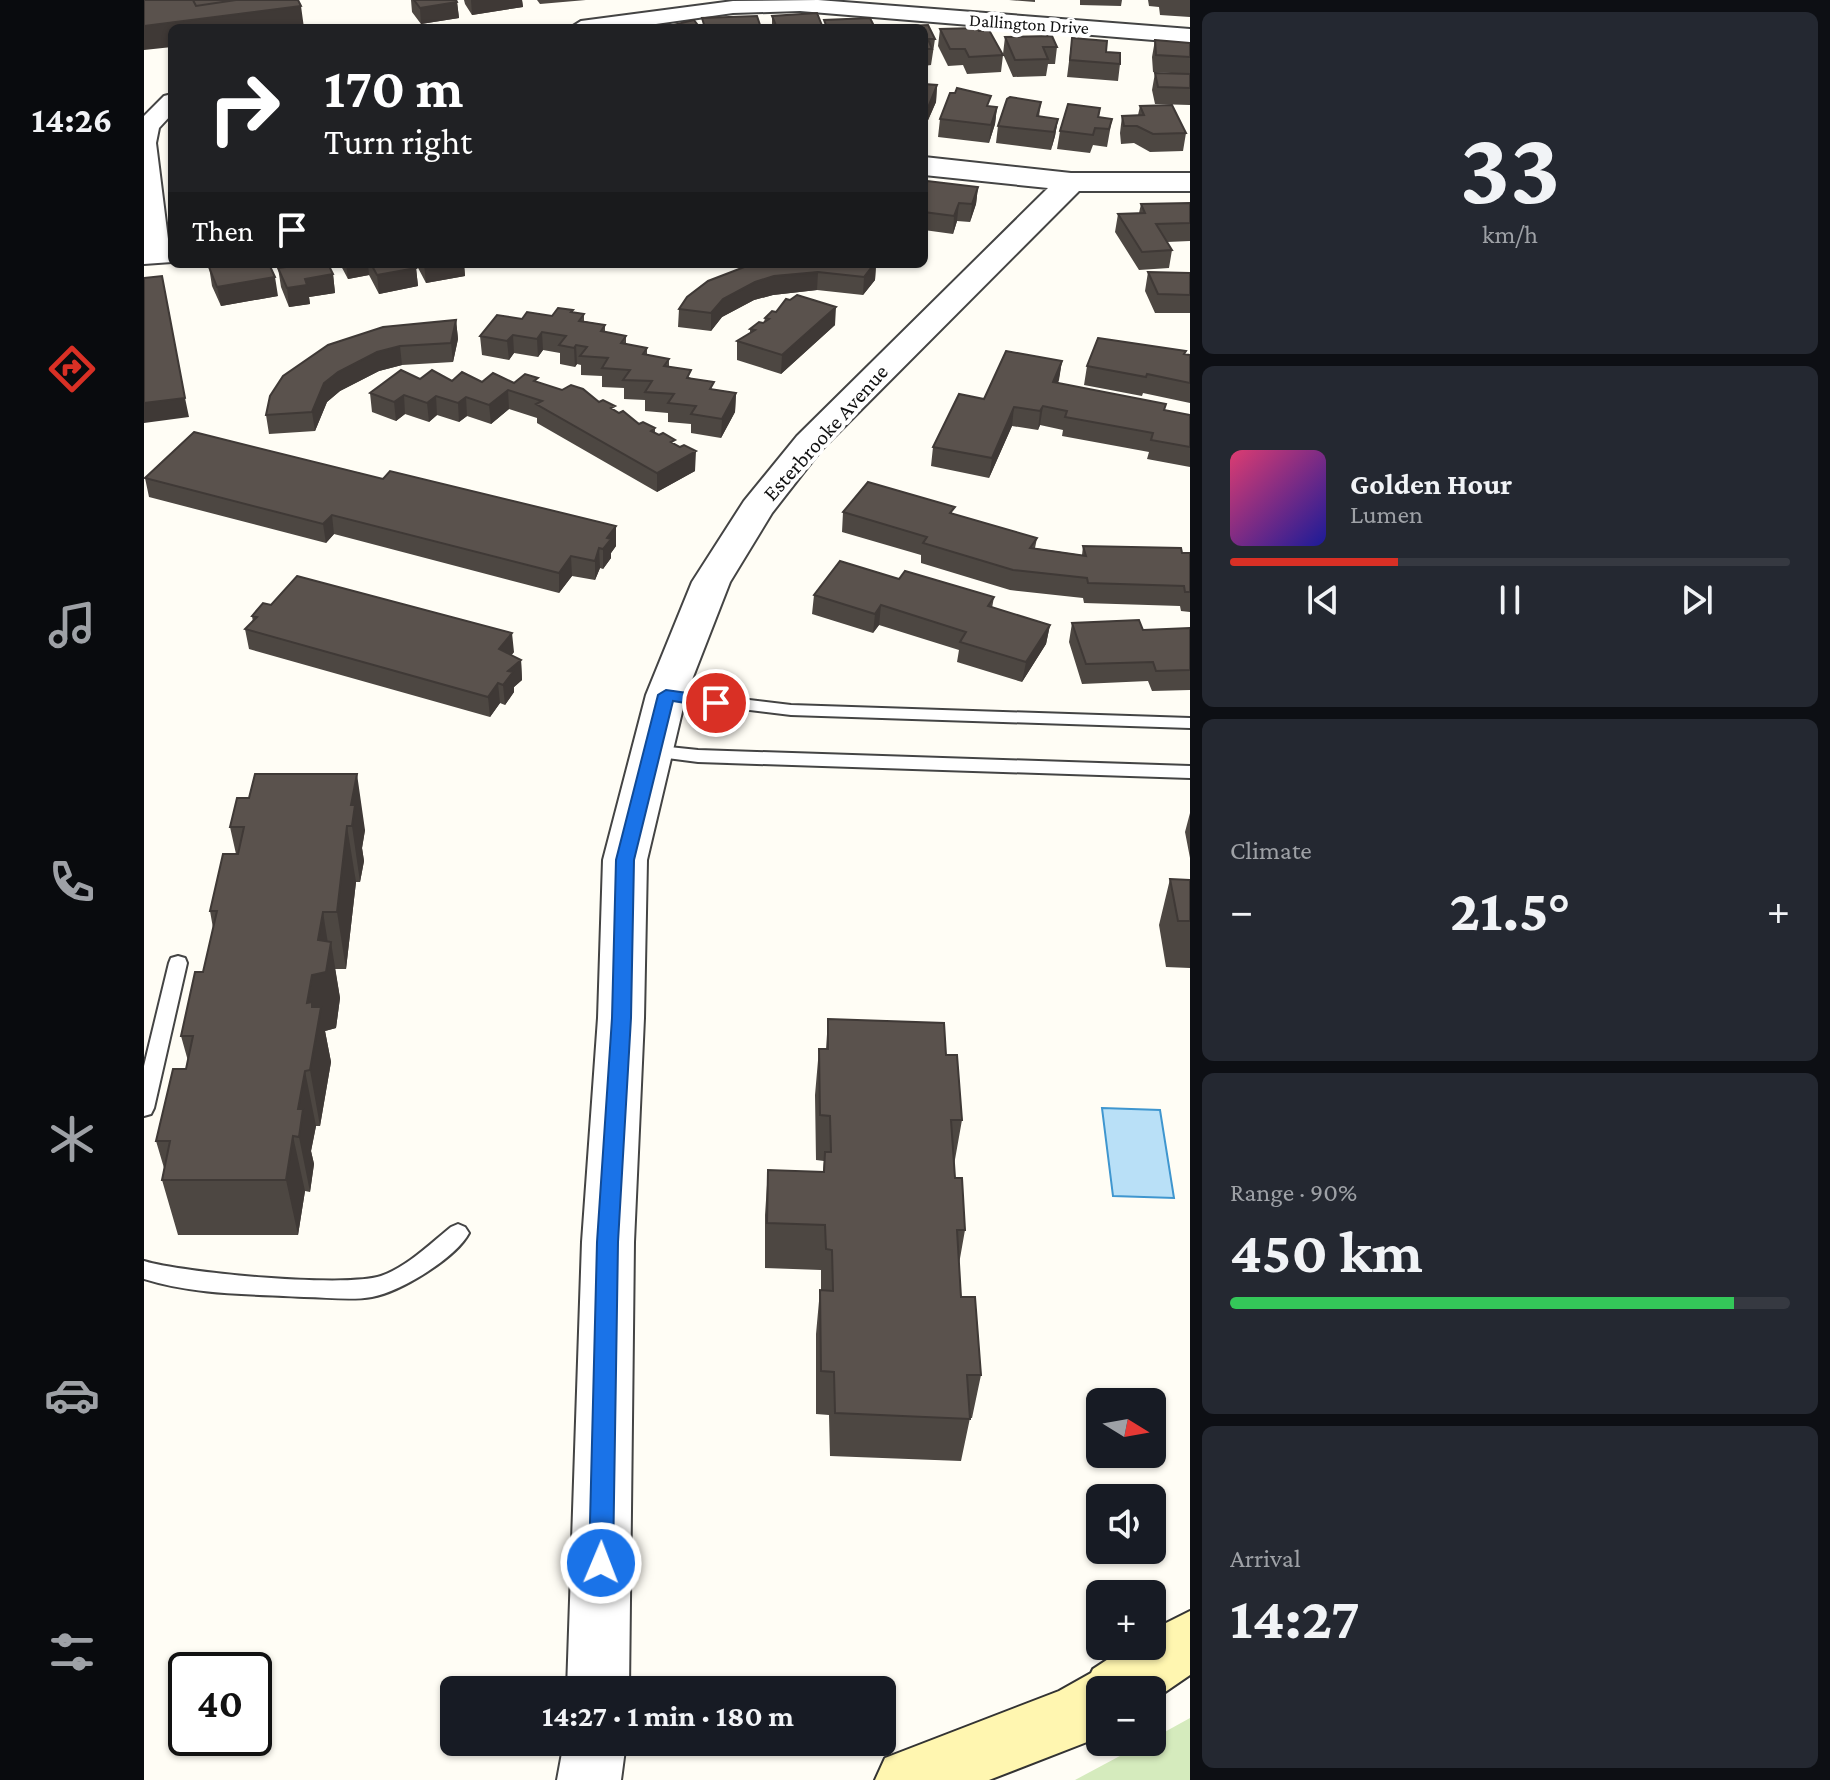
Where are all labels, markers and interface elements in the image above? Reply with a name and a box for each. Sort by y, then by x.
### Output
street label: Dallington Drive [969,10,1090,38]
icon: right [192,56,296,160]
text: 170 m [324,57,463,119]
text: 14:26 [32,100,112,140]
text: 33 [1459,110,1561,225]
text: Turn right [324,122,472,162]
icon: arrive [270,208,314,252]
text: Then [192,214,254,247]
text: km/h [1482,220,1538,249]
icon: directions [44,341,100,397]
street label: Esterbrooke Avenue [758,359,893,506]
text: Golden Hour [1350,467,1512,500]
text: Lumen [1350,500,1423,529]
icon: previous [1301,578,1345,622]
icon: pause [1488,578,1532,622]
icon: next [1675,578,1719,622]
icon: music [44,597,100,653]
pin [682,669,750,737]
icon: arrive [694,681,738,725]
text: Climate [1230,836,1312,865]
icon: phone [44,854,100,910]
text: 21.5° [1449,876,1571,943]
text: − [1230,886,1253,934]
text: + [1767,886,1790,934]
icon: climate [44,1111,100,1167]
text: Range · 90% [1230,1178,1357,1207]
text: 450 km [1230,1218,1423,1285]
icon: car [44,1367,100,1423]
north arrow [1086,1388,1166,1468]
map controls [1086,1388,1166,1756]
button: sound [1086,1484,1166,1564]
position arrow [559,1521,643,1605]
text: Arrival [1230,1544,1301,1573]
button: + [1086,1580,1166,1660]
text: 14:27 [1230,1584,1360,1651]
icon: filters [44,1624,100,1680]
speed limit sign: 40 [168,1652,272,1756]
button: − [1086,1676,1166,1756]
text: 14:27 · 1 min · 180 m [542,1699,794,1732]

